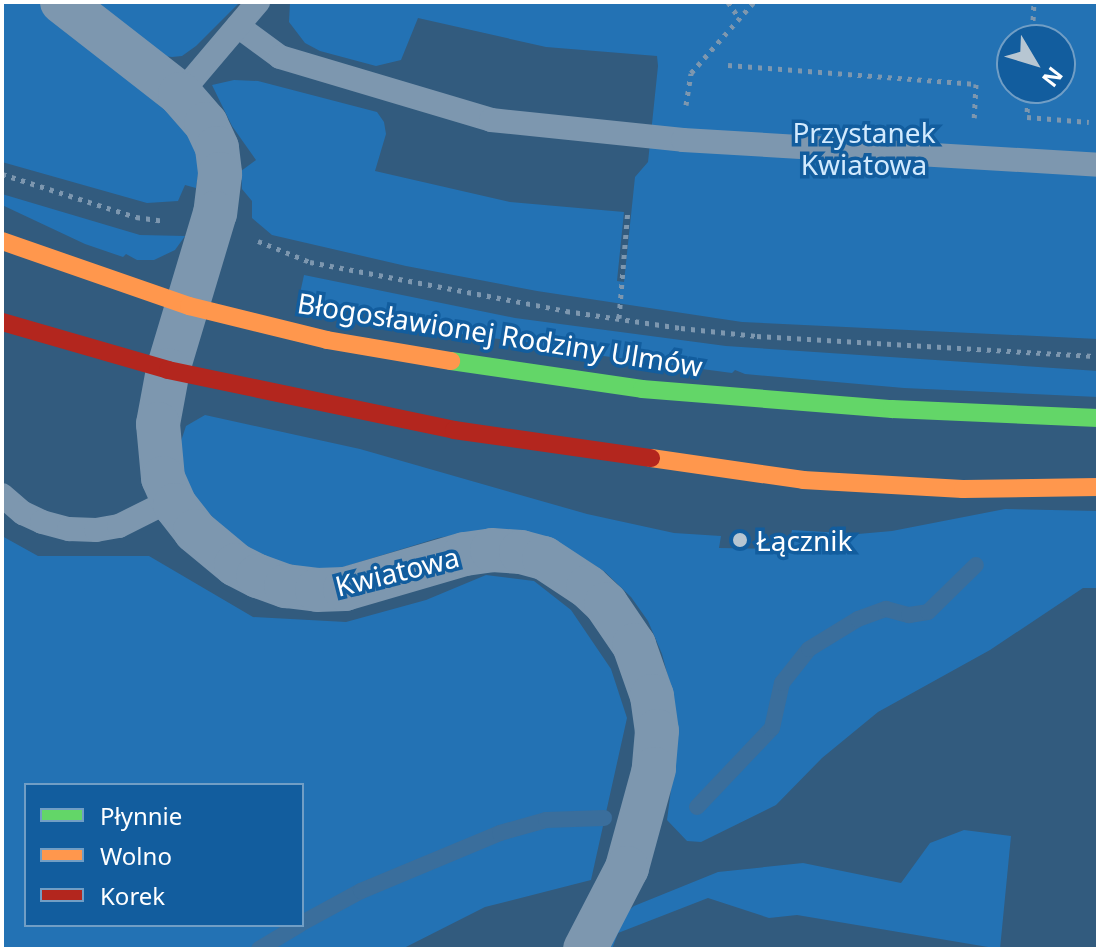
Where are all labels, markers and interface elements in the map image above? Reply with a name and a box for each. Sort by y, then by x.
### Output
north arrow [996,24,1076,104]
text: N [1036,61,1071,94]
park label: Przystanek Kwiatowa [792,115,936,181]
street label: Błogosławionej Rodziny Ulmów [295,285,705,383]
place label: Łącznik [756,523,852,557]
marker: Łącznik [731,531,749,549]
street label: Kwiatowa [332,539,462,603]
legend [24,783,304,927]
text: Płynnie [100,799,182,832]
text: Wolno [100,839,172,872]
text: Korek [100,879,165,912]

